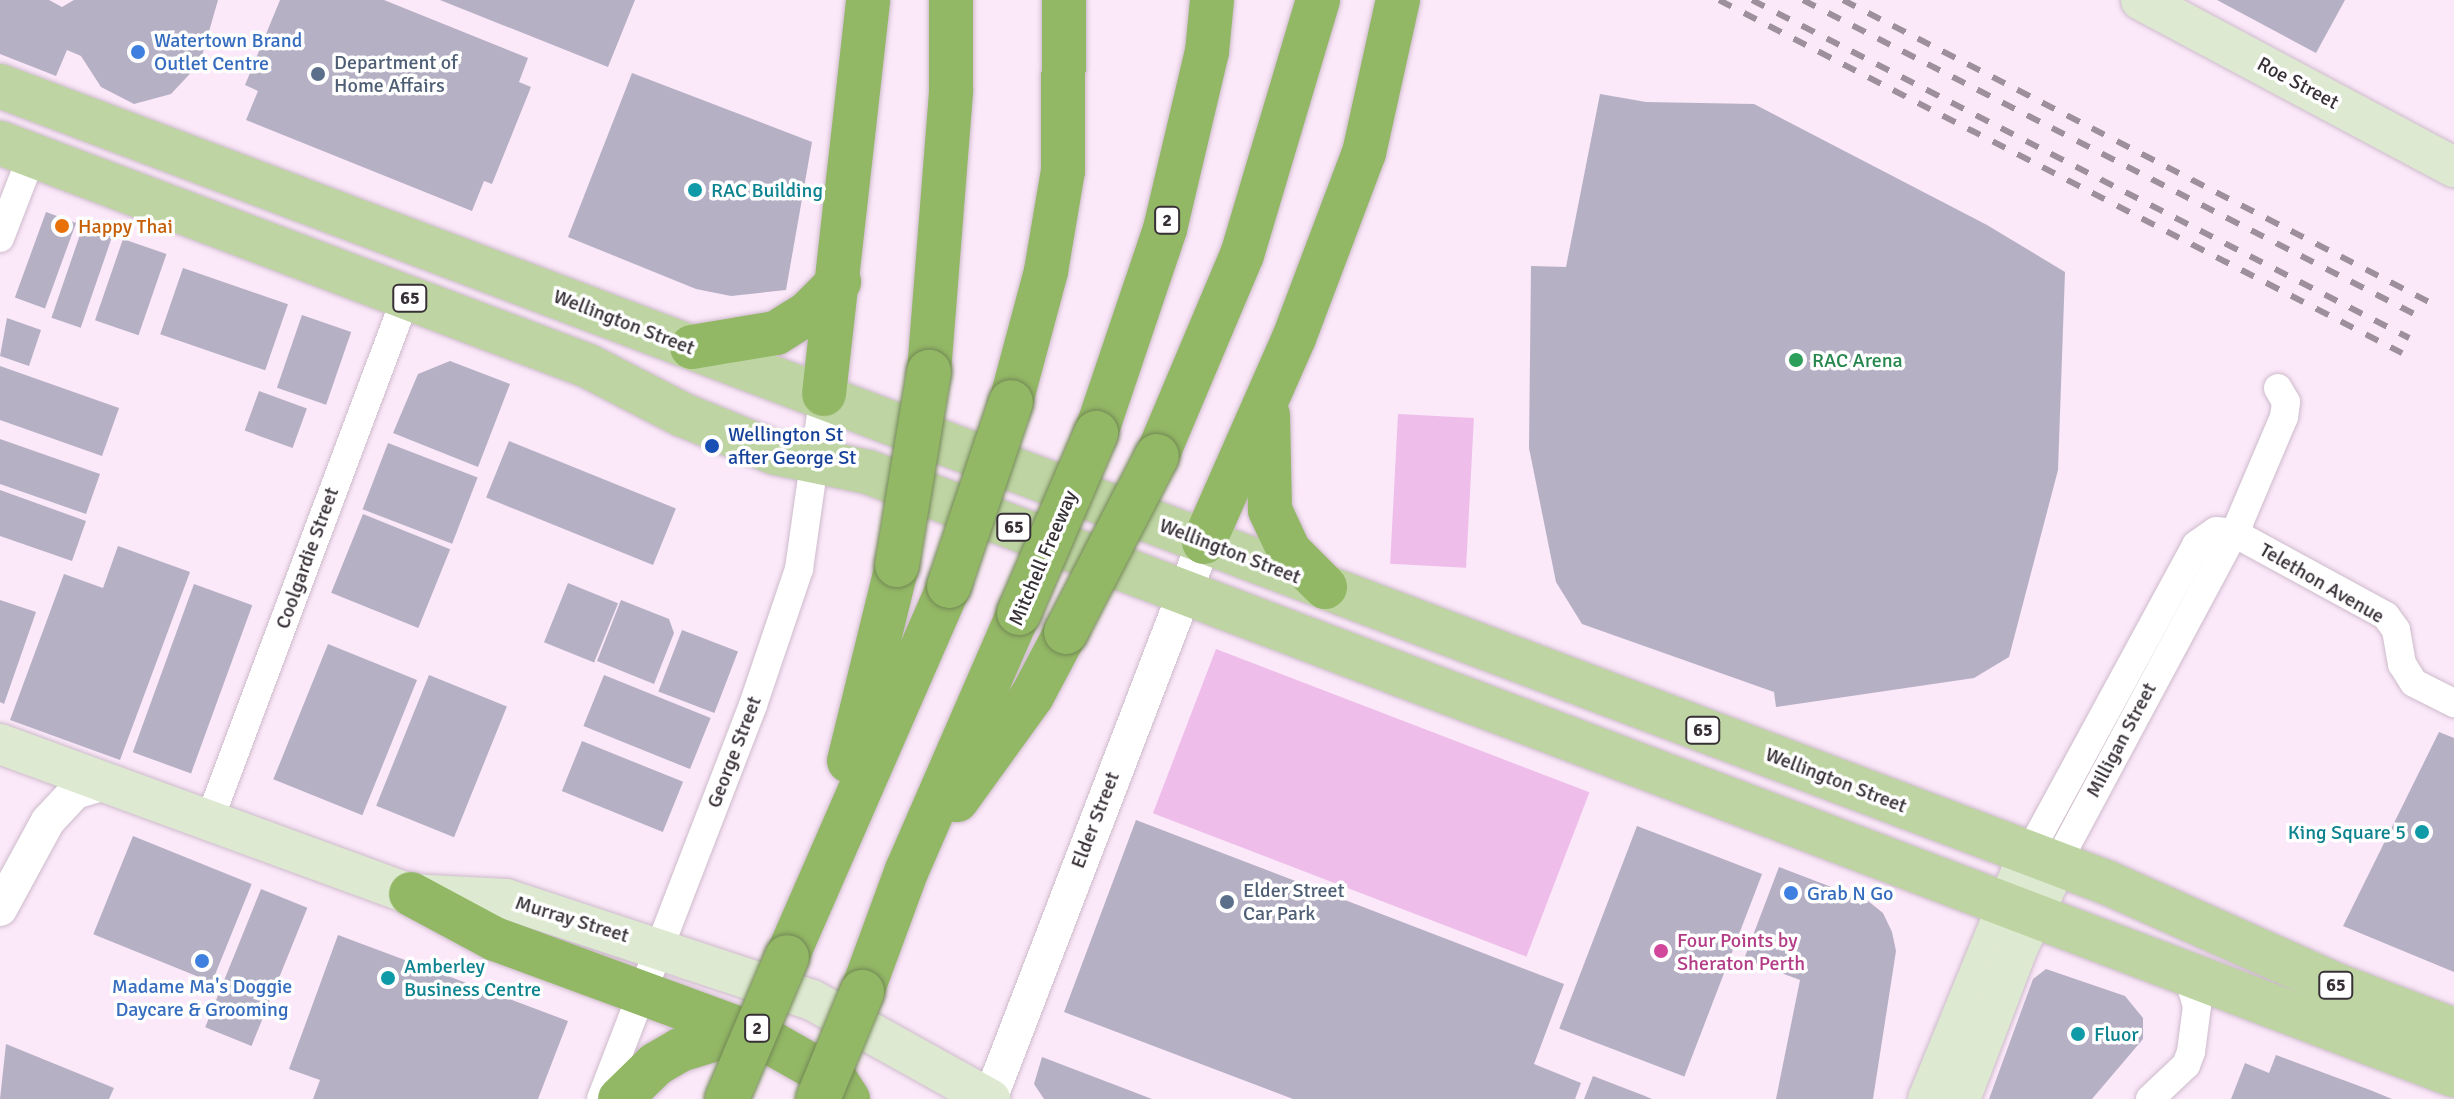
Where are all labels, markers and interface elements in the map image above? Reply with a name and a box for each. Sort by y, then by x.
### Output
place label: Watertown Brand Outlet Centre [154,28,302,75]
marker: Watertown Brand Outlet Centre [129,43,147,61]
place label: Department of Home Affairs [334,50,458,97]
street label: Roe Street [2253,52,2343,114]
marker: Department of Home Affairs [309,65,327,83]
place label: RAC Building [711,178,823,202]
marker: RAC Building [686,181,704,199]
road number: 2 [1153,206,1181,234]
place label: Happy Thai [78,214,173,238]
marker: Happy Thai [53,217,71,235]
road number: 65 [392,284,428,312]
street label: Wellington Street [550,284,698,360]
place label: RAC Arena [1812,348,1903,372]
marker: RAC Arena [1787,351,1805,369]
place label: Wellington St after George St [728,422,856,469]
marker: Wellington St after George St [703,437,721,455]
street label: Coolgardie Street [270,484,344,632]
street label: Mitchell Freeway [1004,487,1082,629]
road number: 65 [996,513,1032,541]
street label: Wellington Street [1156,513,1304,589]
street label: Telethon Avenue [2255,538,2389,628]
street label: Milligan Street [2081,679,2161,801]
street label: George Street [702,693,766,811]
road number: 65 [1685,716,1721,744]
street label: Wellington Street [1762,742,1910,818]
street label: Elder Street [1066,768,1124,872]
place label: King Square 5 [2288,820,2406,844]
marker: King Square 5 [2413,823,2431,841]
place label: Elder Street Car Park [1243,878,1345,925]
place label: Grab N Go [1807,881,1893,905]
marker: Grab N Go [1782,884,1800,902]
street label: Murray Street [512,890,632,948]
marker: Elder Street Car Park [1218,893,1236,911]
place label: Four Points by Sheraton Perth [1677,928,1805,975]
marker: Four Points by Sheraton Perth [1652,942,1670,960]
marker: Madame Ma's Doggie Daycare & Grooming [193,952,211,970]
place label: Amberley Business Centre [404,954,541,1001]
marker: Amberley Business Centre [379,969,397,987]
road number: 65 [2318,971,2354,999]
place label: Madame Ma's Doggie Daycare & Grooming [112,974,292,1021]
road number: 2 [743,1014,771,1042]
place label: Fluor [2094,1022,2139,1046]
marker: Fluor [2069,1025,2087,1043]

